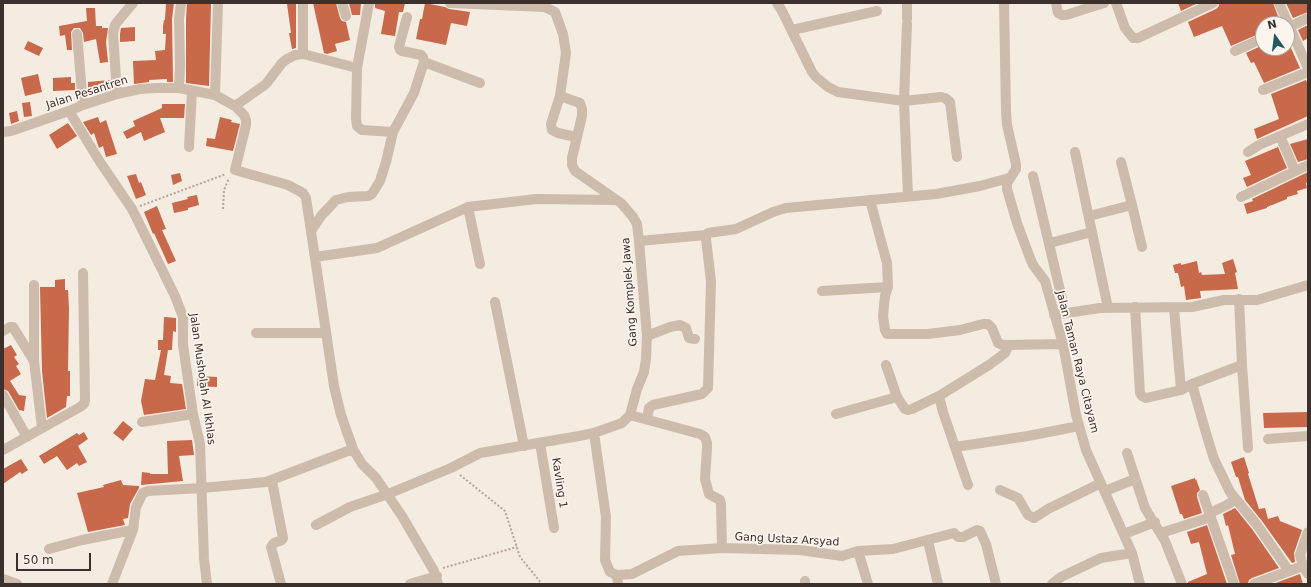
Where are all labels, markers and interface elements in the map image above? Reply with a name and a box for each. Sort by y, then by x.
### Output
north arrow [1255,16,1295,56]
text: N [1266,17,1278,32]
street label: Jalan Pesantren [45,74,129,112]
street label: Gang Komplek Jawa [620,237,640,347]
street label: Jalan Taman Raya Citayam [1053,289,1101,435]
street label: Jalan Musholah Al Ikhlas [186,312,218,446]
street label: Kavling 1 [549,457,569,509]
street label: Gang Ustaz Arsyad [734,531,840,549]
scale bar [18,545,93,571]
text: 50 m [23,553,54,567]

